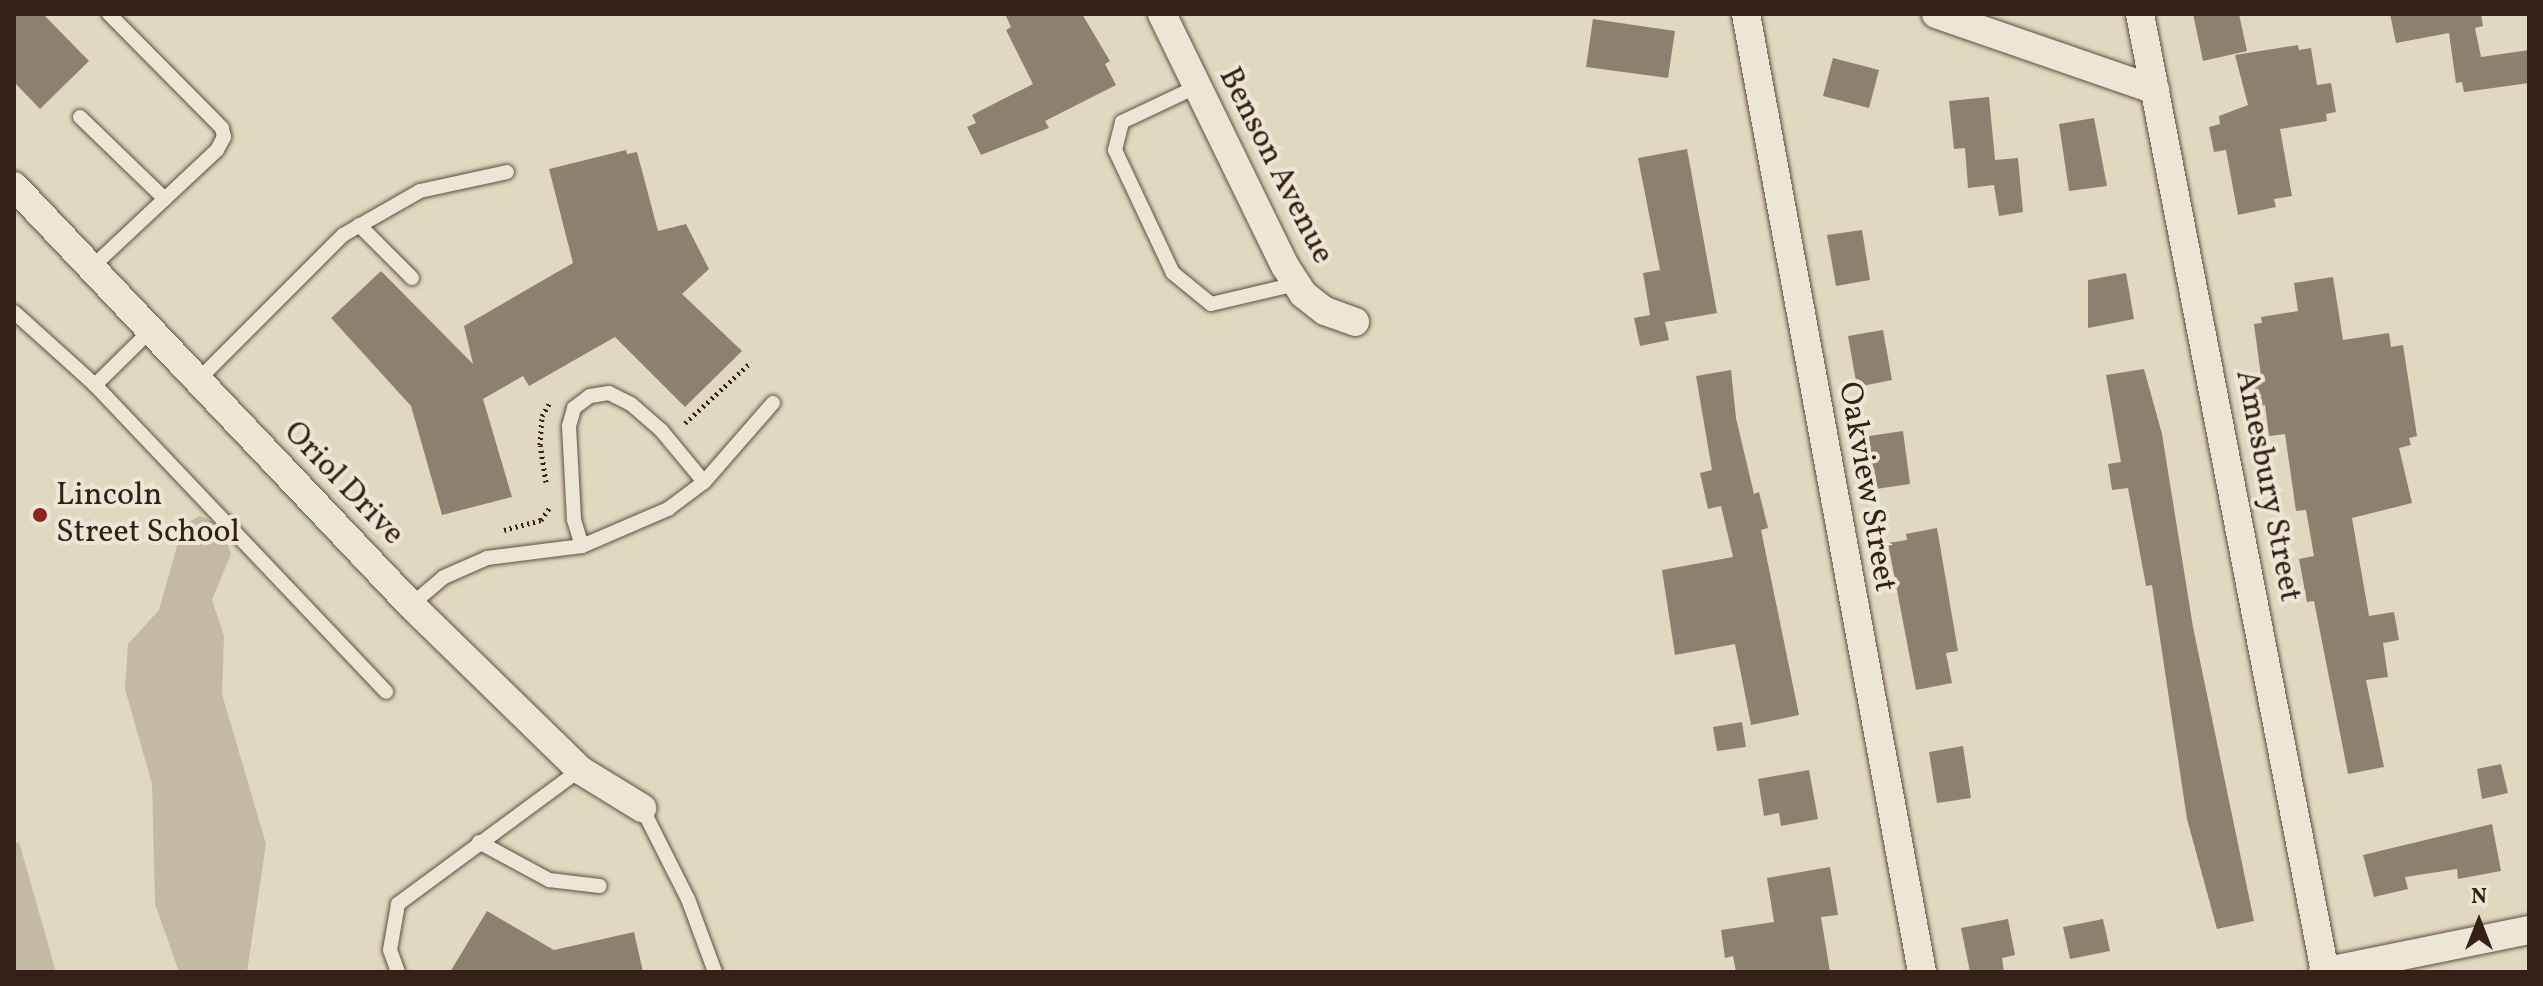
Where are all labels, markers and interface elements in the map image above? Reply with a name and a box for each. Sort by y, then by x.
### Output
street label: Benson Avenue [1209,61,1341,271]
street label: Amesbury Street [2226,366,2308,606]
street label: Oakview Street [1829,379,1903,595]
street label: Oriol Drive [275,414,411,554]
place label: Lincoln Street School [56,478,240,553]
marker: Lincoln Street School [31,506,49,524]
north arrow [2439,882,2519,962]
text: N [2471,882,2487,913]

